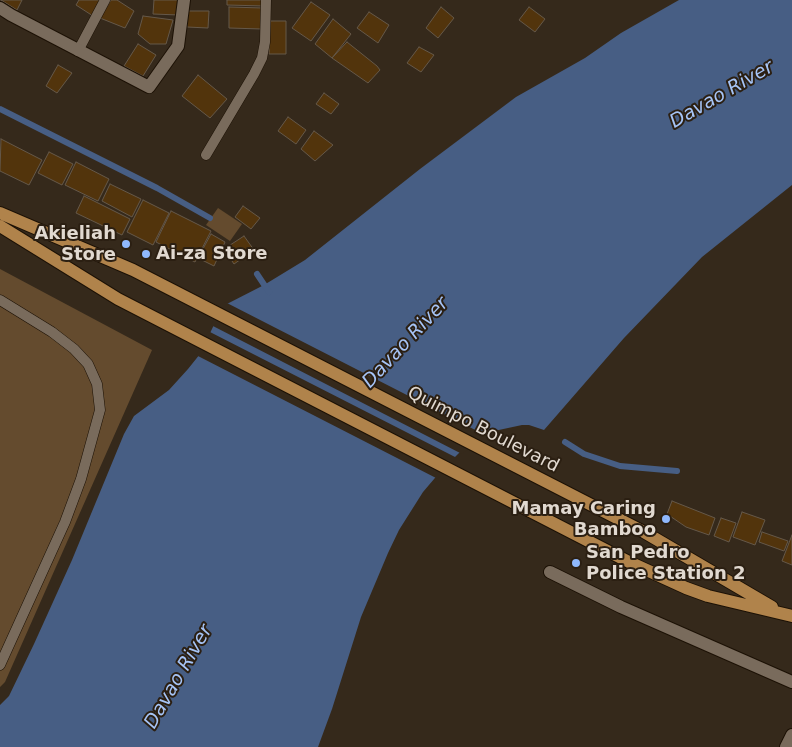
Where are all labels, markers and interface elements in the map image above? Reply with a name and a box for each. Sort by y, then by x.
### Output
water label: Davao River [666,56,778,134]
place label: Akieliah Store [34,223,116,266]
marker: Akieliah Store [120,238,132,250]
place label: Ai-za Store [156,243,267,265]
marker: Ai-za Store [140,248,152,260]
water label: Davao River [358,293,454,393]
street label: Quimpo Boulevard [404,382,562,478]
place label: Mamay Caring Bamboo [511,498,656,540]
marker: Mamay Caring Bamboo [660,513,672,525]
place label: San Pedro Police Station 2 [586,542,746,584]
marker: San Pedro Police Station 2 [570,557,582,569]
water label: Davao River [140,621,218,733]

